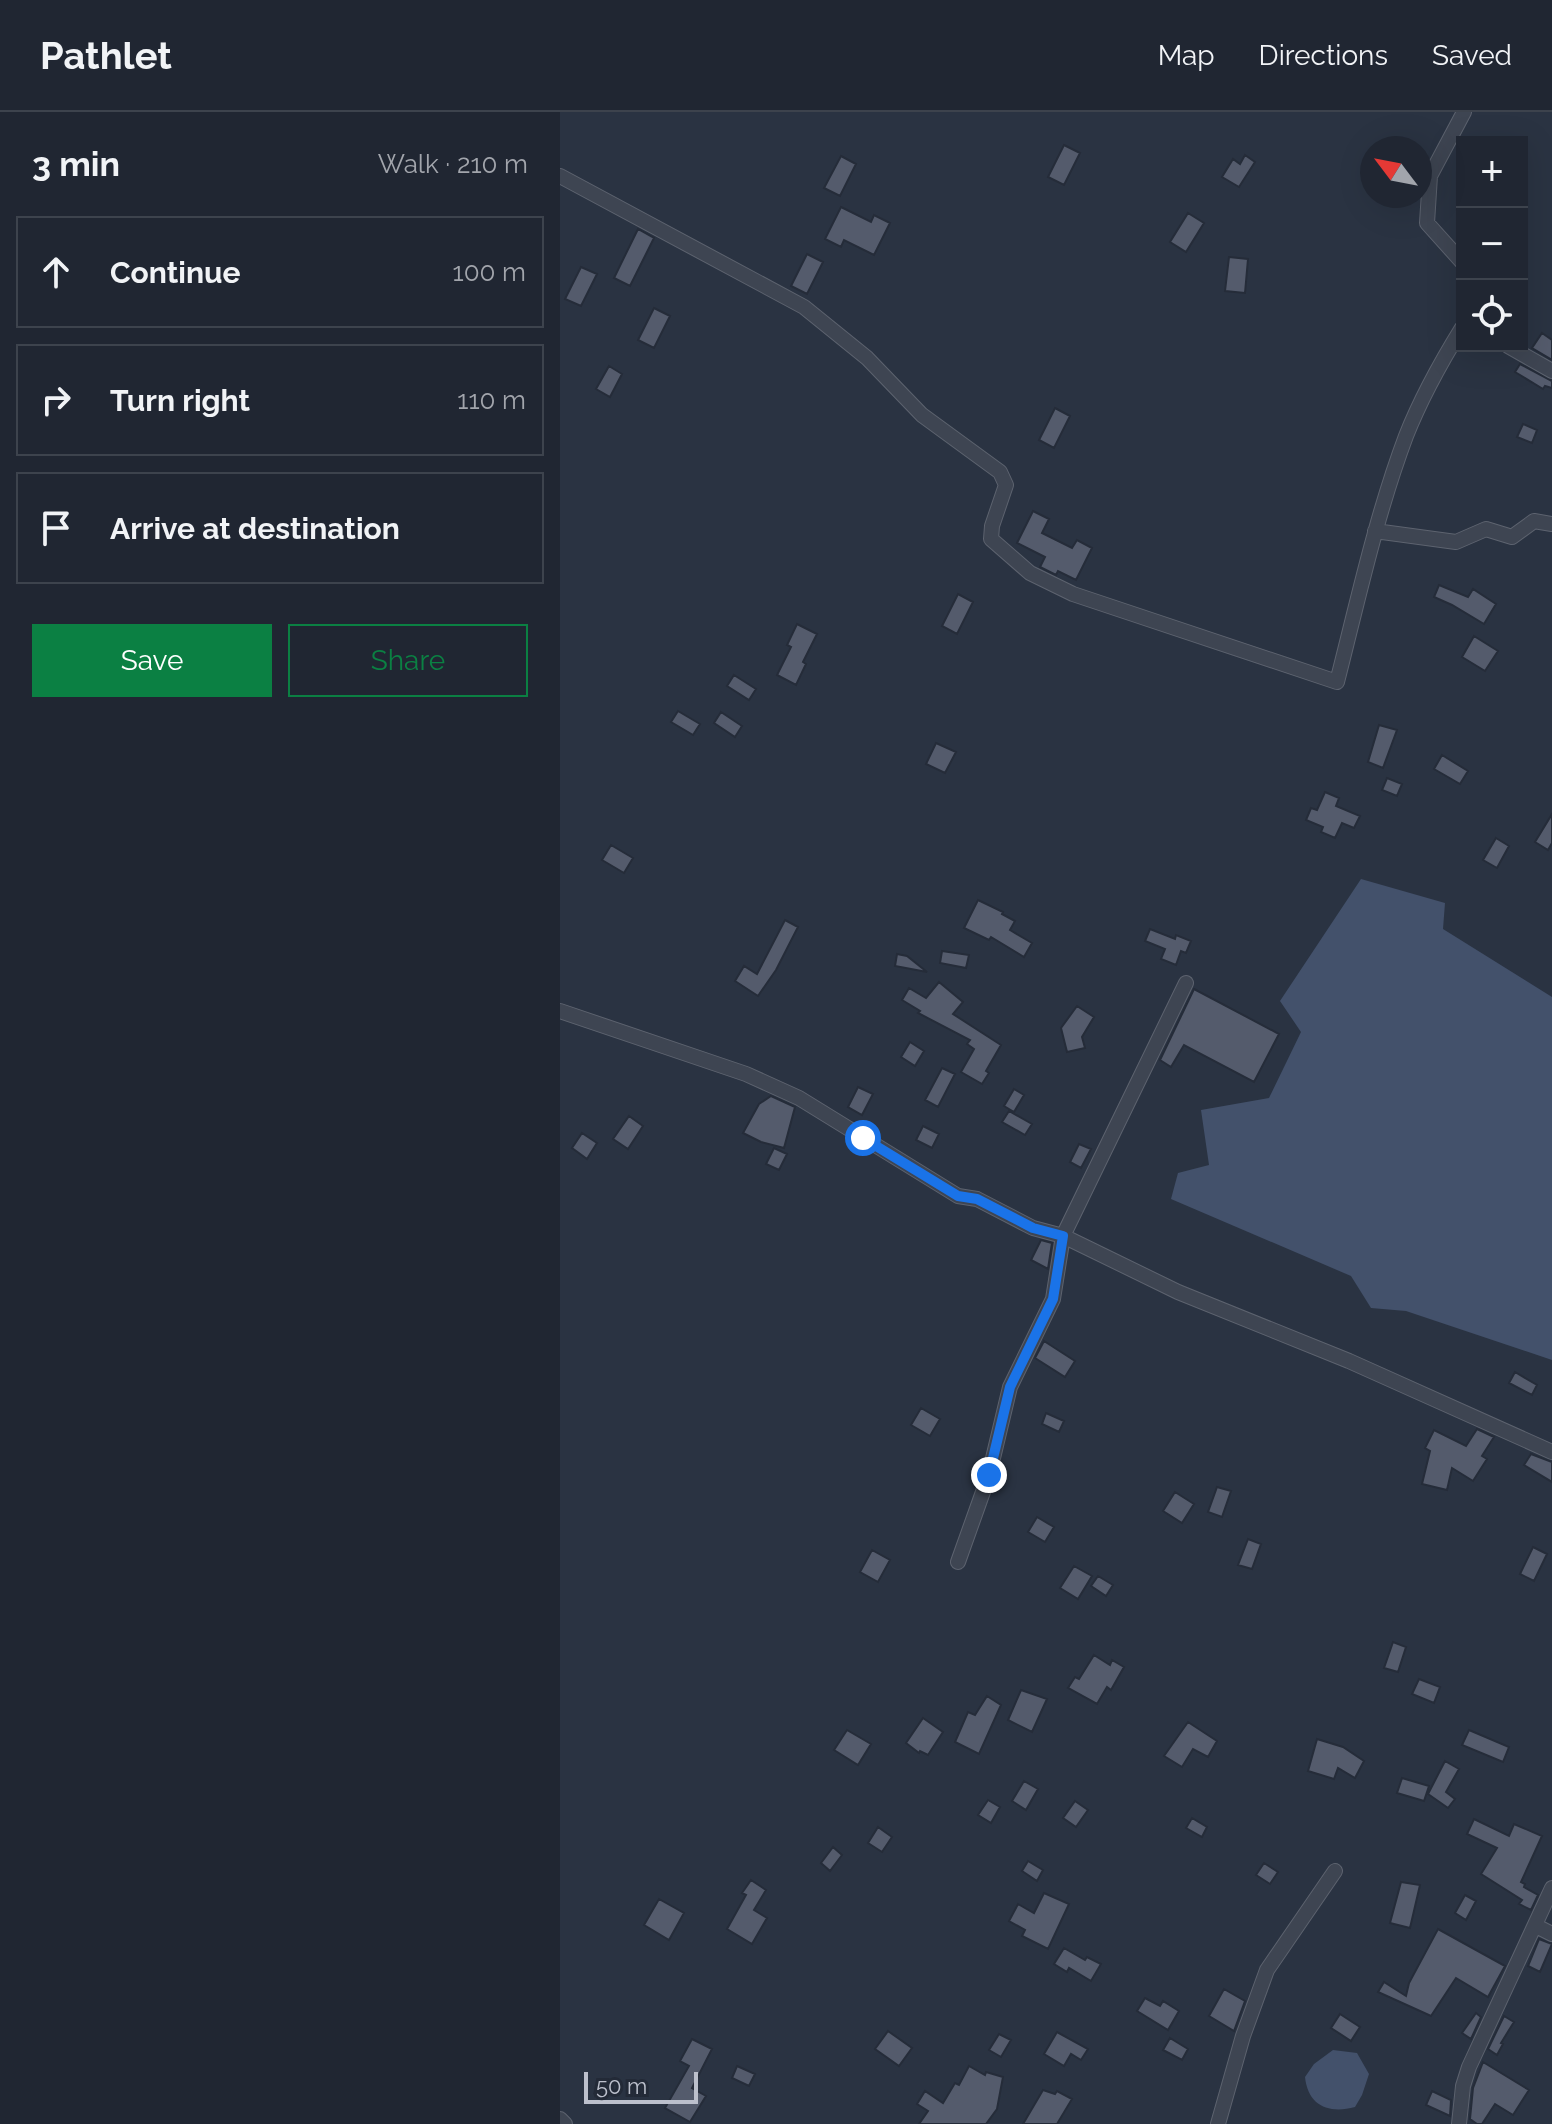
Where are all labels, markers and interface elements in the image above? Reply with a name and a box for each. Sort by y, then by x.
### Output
text: Pathlet [40,33,172,78]
text: Map [1158,39,1215,72]
text: Directions [1259,39,1388,72]
text: Saved [1432,39,1512,72]
north arrow [1360,136,1432,208]
map controls [1456,136,1528,352]
button: + [1456,136,1528,208]
text: 3 min [32,144,120,184]
text: Walk · 210 m [378,149,528,179]
button: − [1456,208,1528,280]
icon: ahead [34,250,78,294]
text: Continue [110,255,241,290]
text: 100 m [453,257,526,287]
button: locate [1456,280,1528,352]
icon: right [34,378,78,422]
text: Turn right [110,383,250,418]
text: 110 m [457,385,526,415]
icon: arrive [34,506,78,550]
text: Arrive at destination [110,511,400,546]
button: Save [32,624,272,697]
button: Share [288,624,528,697]
route start [845,1120,881,1156]
route end [971,1457,1007,1493]
scale bar [584,2068,698,2104]
text: 50 m [596,2073,647,2099]

